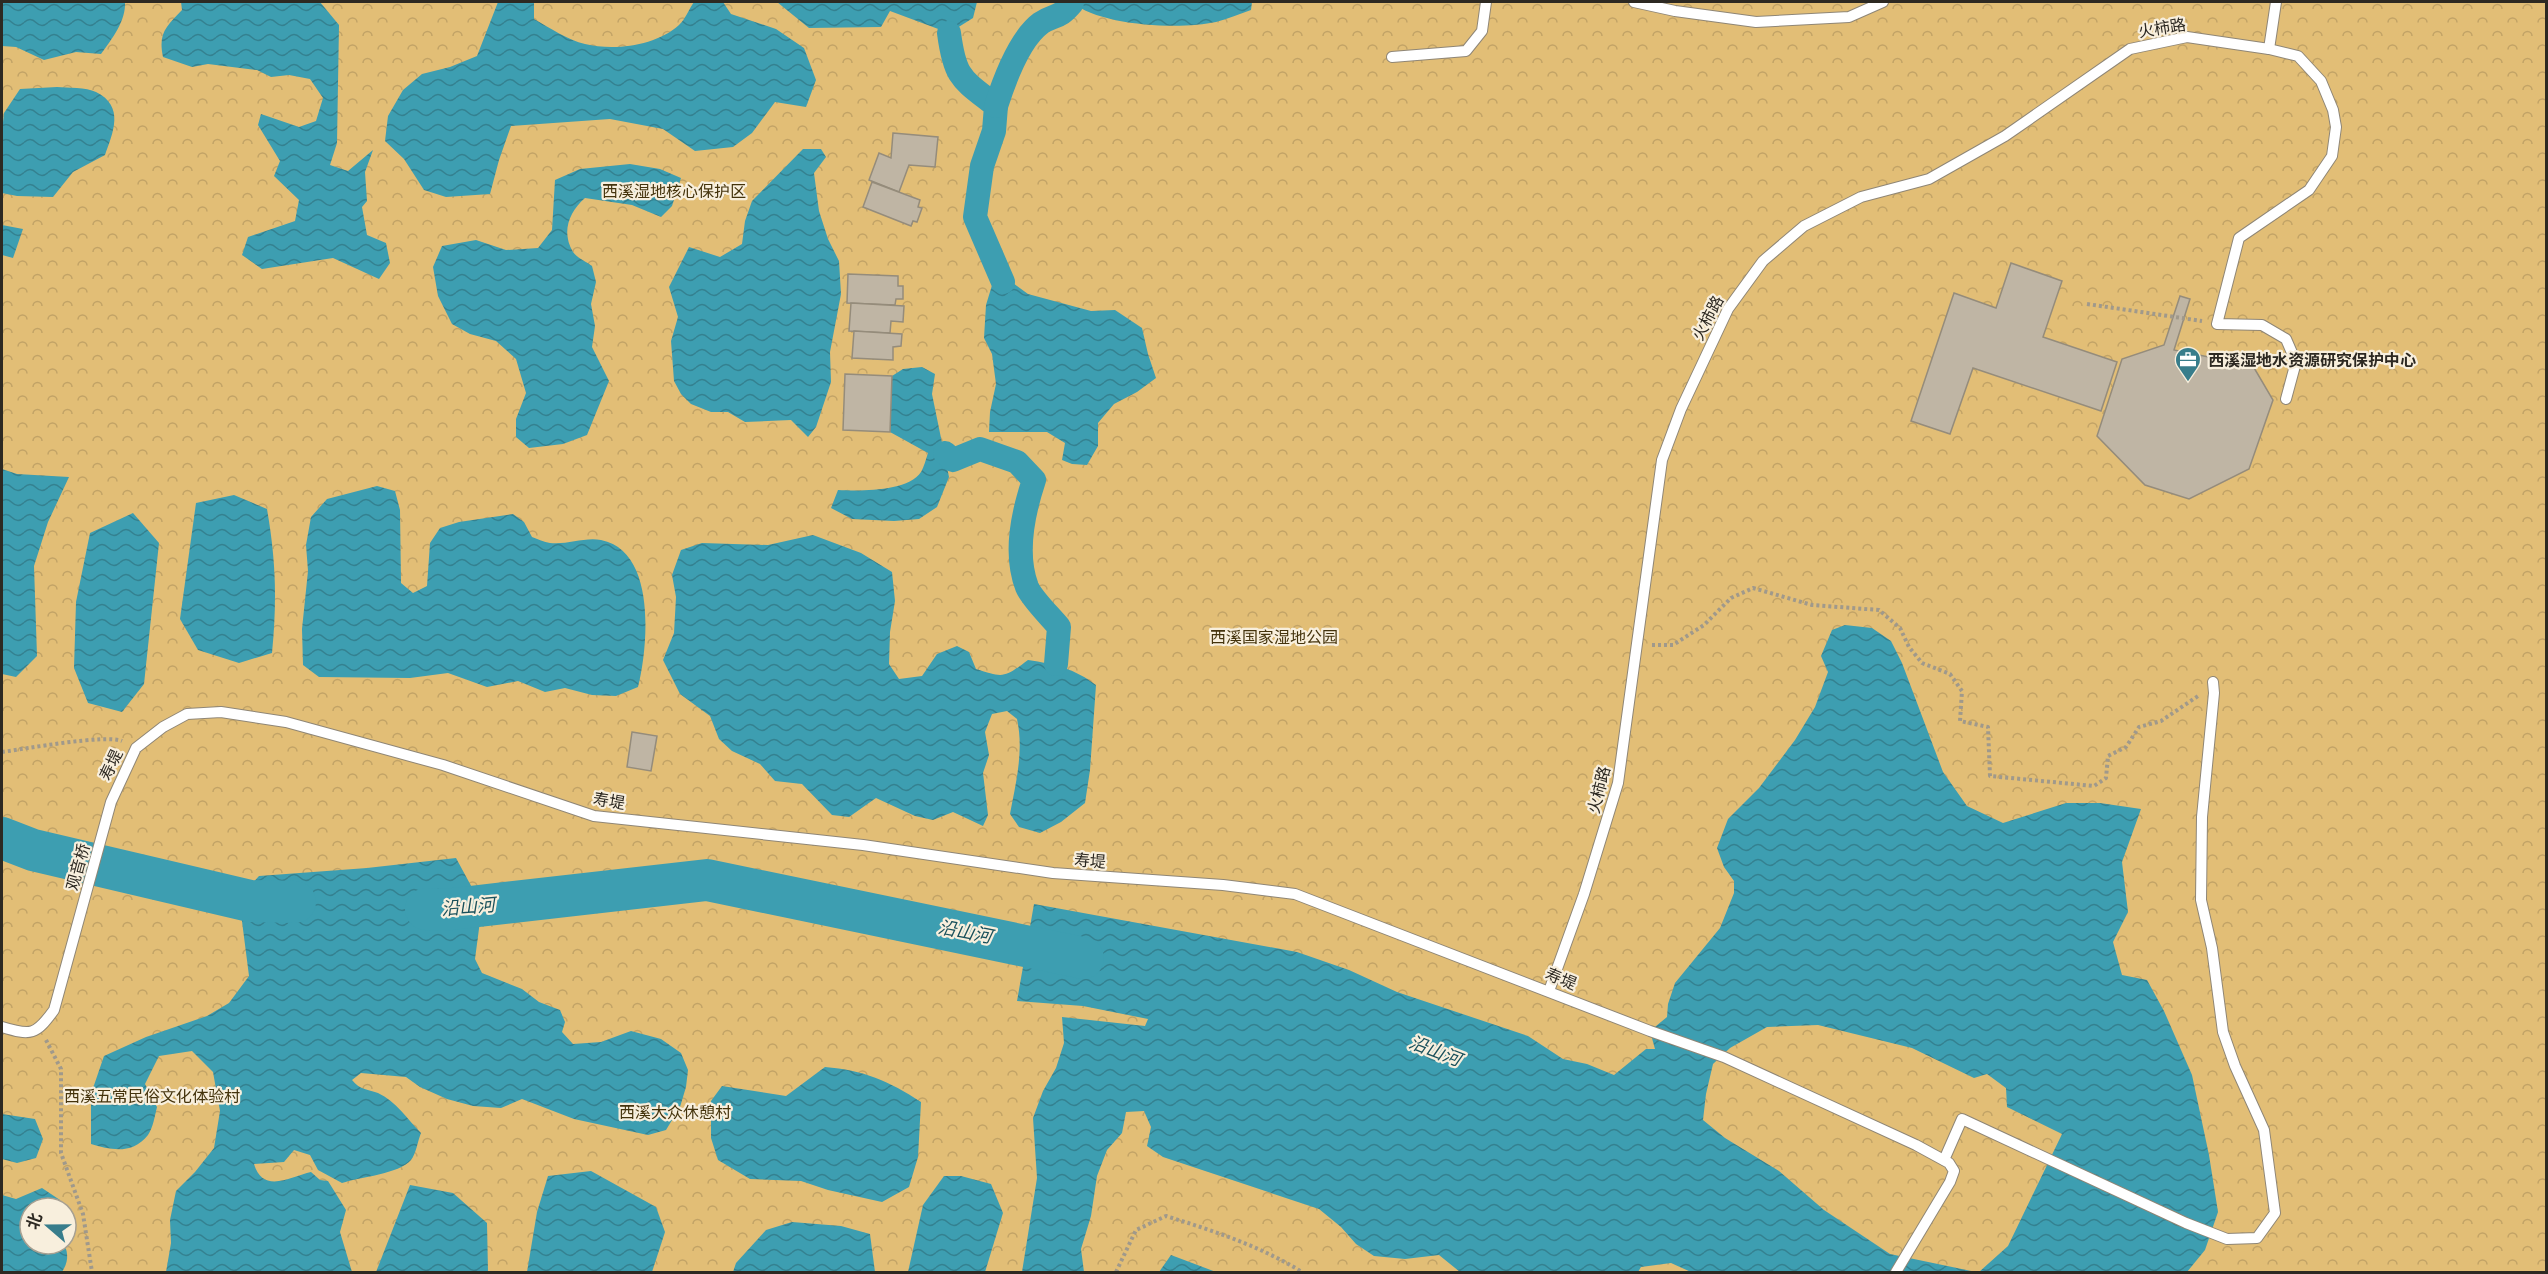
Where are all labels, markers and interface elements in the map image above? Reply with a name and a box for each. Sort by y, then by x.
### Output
street label: 火柿路 [2136,13,2188,43]
park label: 西溪湿地核心保护区 [602,180,746,203]
street label: 火柿路 [1687,291,1729,345]
office icon: 西溪湿地水资源研究保护中心 [2173,345,2203,383]
place label: 西溪湿地水资源研究保护中心 [2208,349,2416,372]
park label: 西溪国家湿地公园 [1210,626,1338,649]
street label: 寿堤 [94,746,128,784]
street label: 火柿路 [1582,764,1616,816]
street label: 寿堤 [591,787,627,815]
street label: 观音桥 [61,841,95,893]
street label: 寿堤 [1073,848,1107,874]
water label: 沿山河 [440,891,499,922]
water label: 沿山河 [936,914,997,950]
street label: 寿堤 [1542,962,1580,996]
water label: 沿山河 [1405,1029,1468,1074]
park label: 西溪五常民俗文化体验村 [64,1085,240,1108]
park label: 西溪大众休憩村 [619,1101,731,1124]
north arrow [18,1196,78,1256]
text: 北 [21,1210,48,1232]

